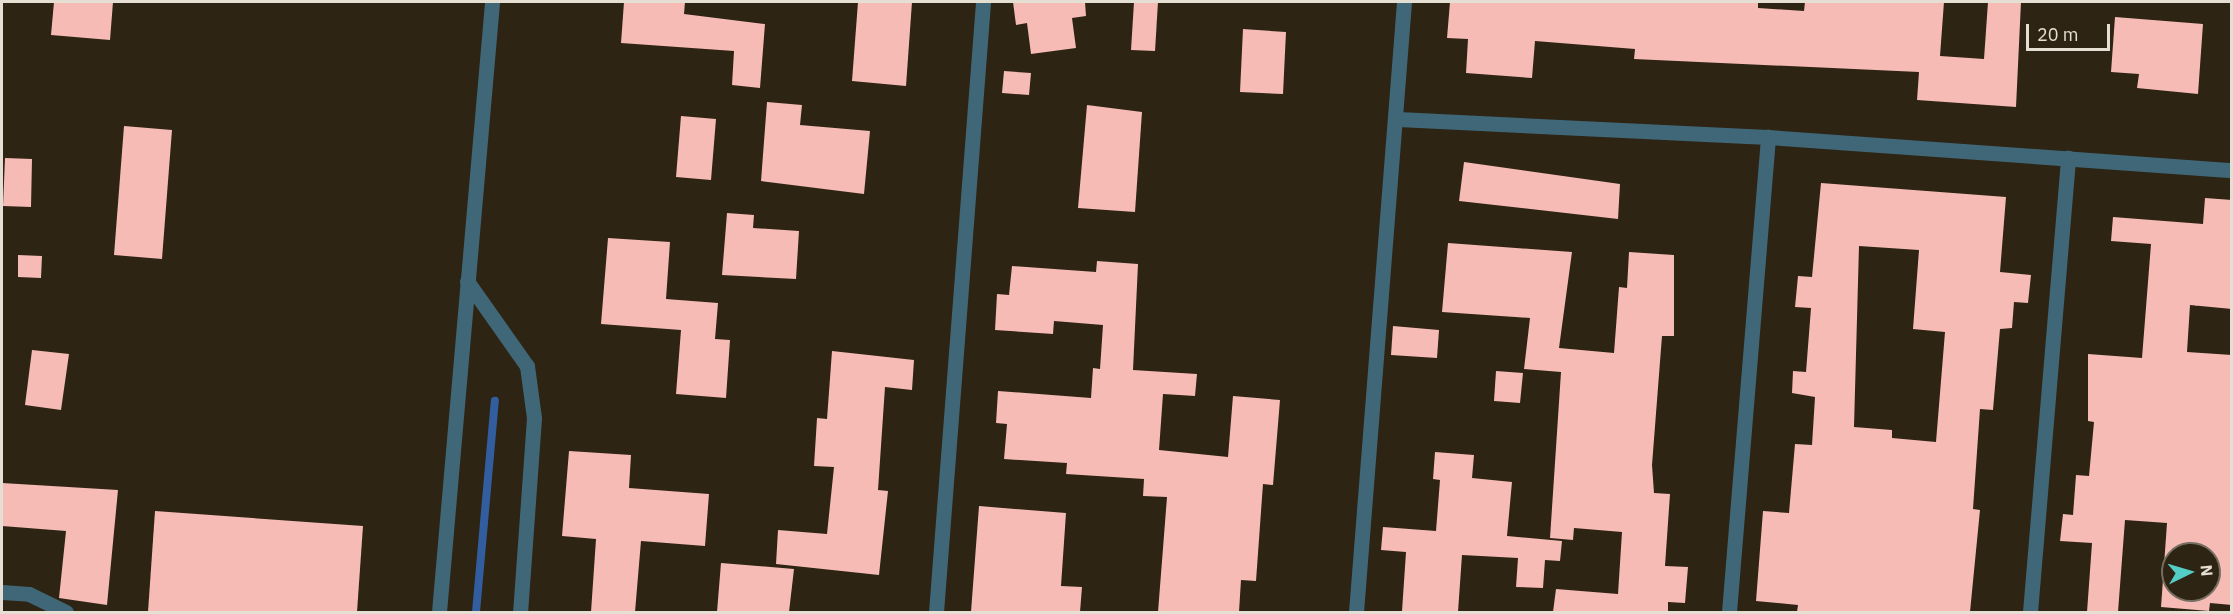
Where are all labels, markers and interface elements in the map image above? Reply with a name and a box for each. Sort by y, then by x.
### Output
scale bar [2029,12,2113,50]
text: 20 m [2037,23,2079,46]
north arrow [2161,542,2221,602]
text: N [2196,564,2217,577]

